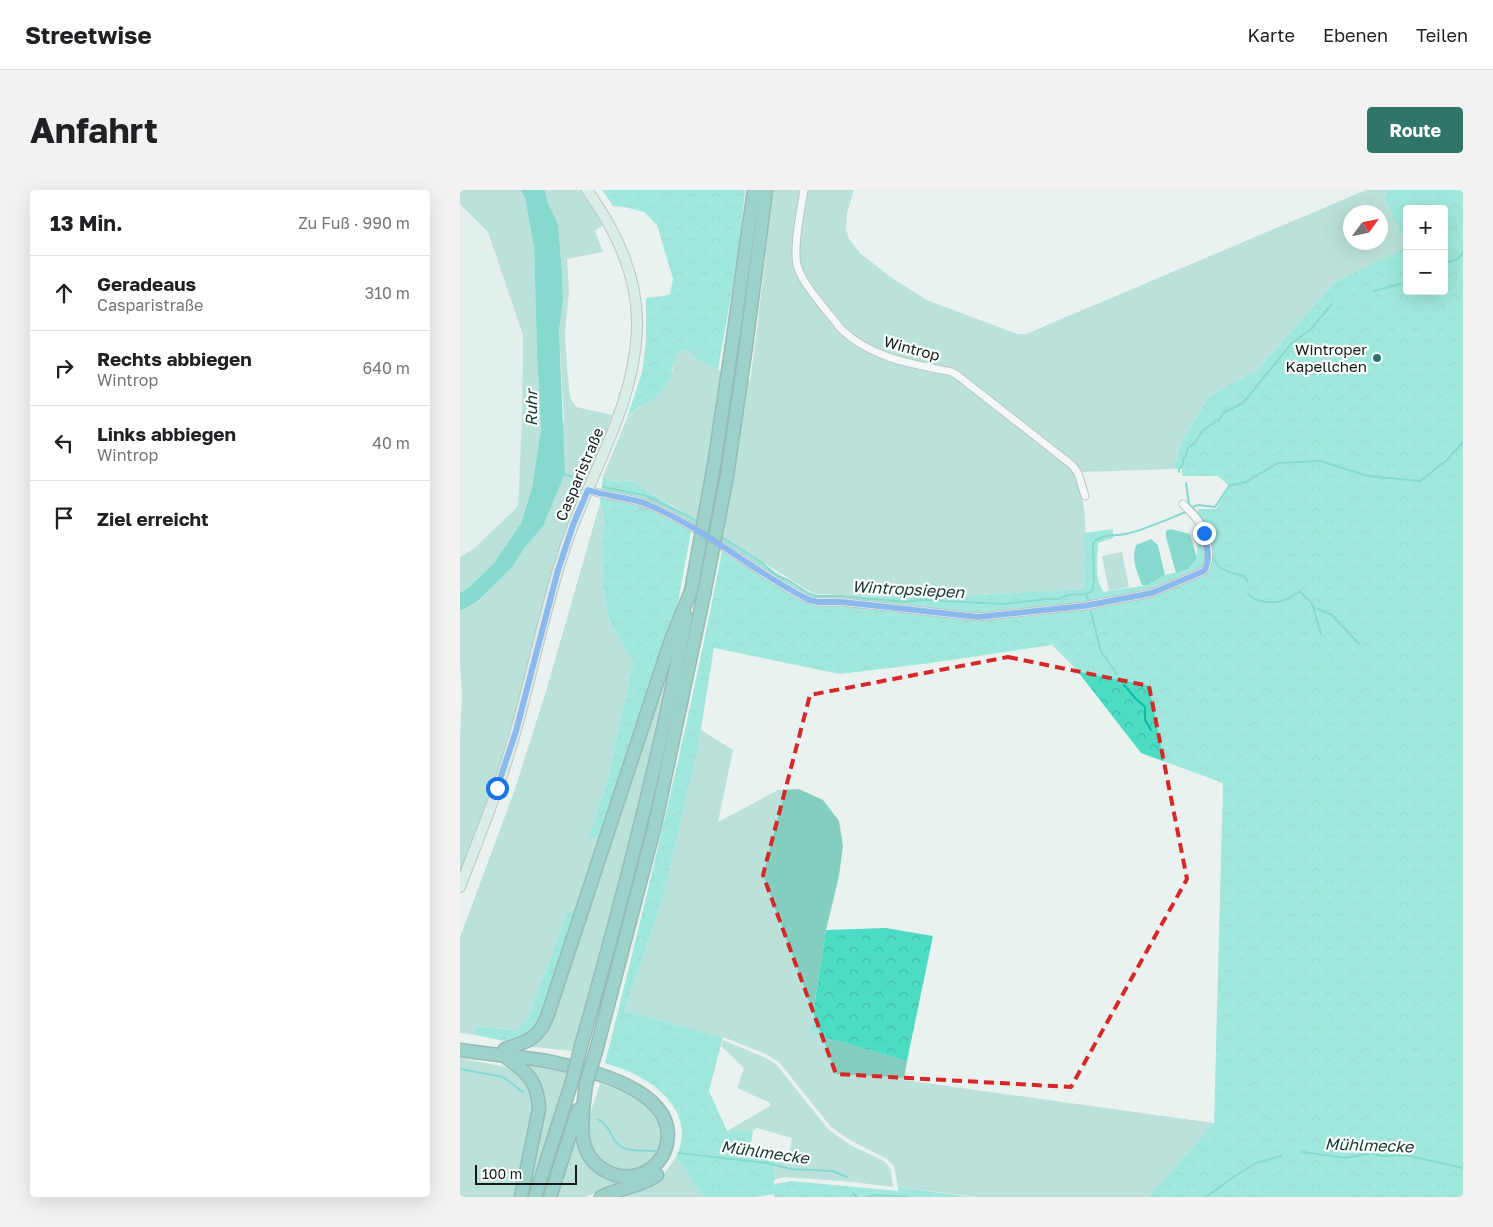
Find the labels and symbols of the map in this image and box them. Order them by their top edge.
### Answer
north arrow [1343,205,1388,250]
street label: Wintrop [882,332,942,364]
place label: Wintroper Kapellchen [1286,340,1367,375]
marker: Wintroper Kapellchen [1371,352,1383,364]
water label: Ruhr [521,387,541,426]
street label: Casparistraße [551,424,607,523]
route end [1193,522,1216,545]
water label: Wintropsiepen [851,576,966,602]
route start [486,777,509,800]
water label: Mühlmecke [1324,1133,1415,1157]
water label: Mühlmecke [720,1136,812,1168]
scale bar [475,1162,578,1185]

